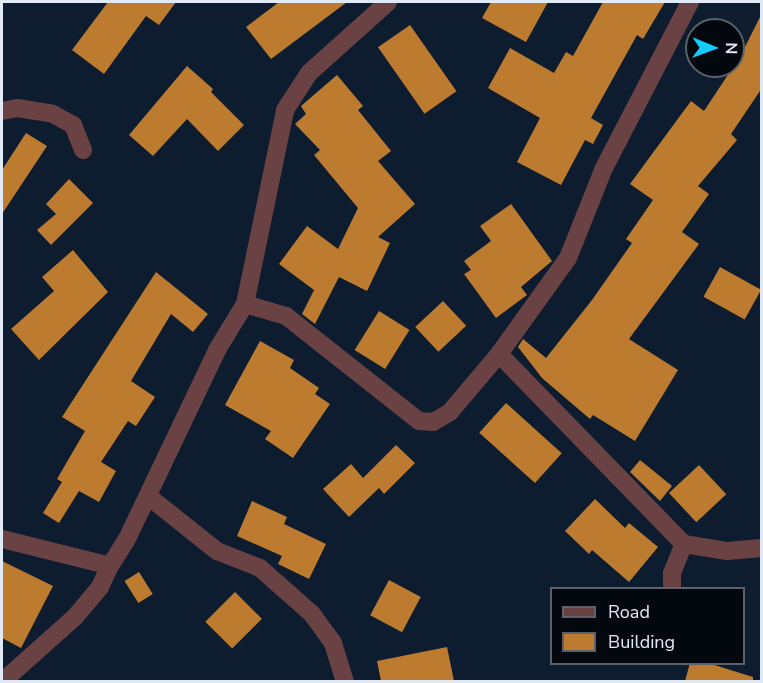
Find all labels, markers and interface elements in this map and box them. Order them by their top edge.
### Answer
north arrow [685,18,745,78]
text: N [720,42,742,54]
legend [550,587,745,665]
text: Road [608,600,650,624]
text: Building [608,630,675,654]

